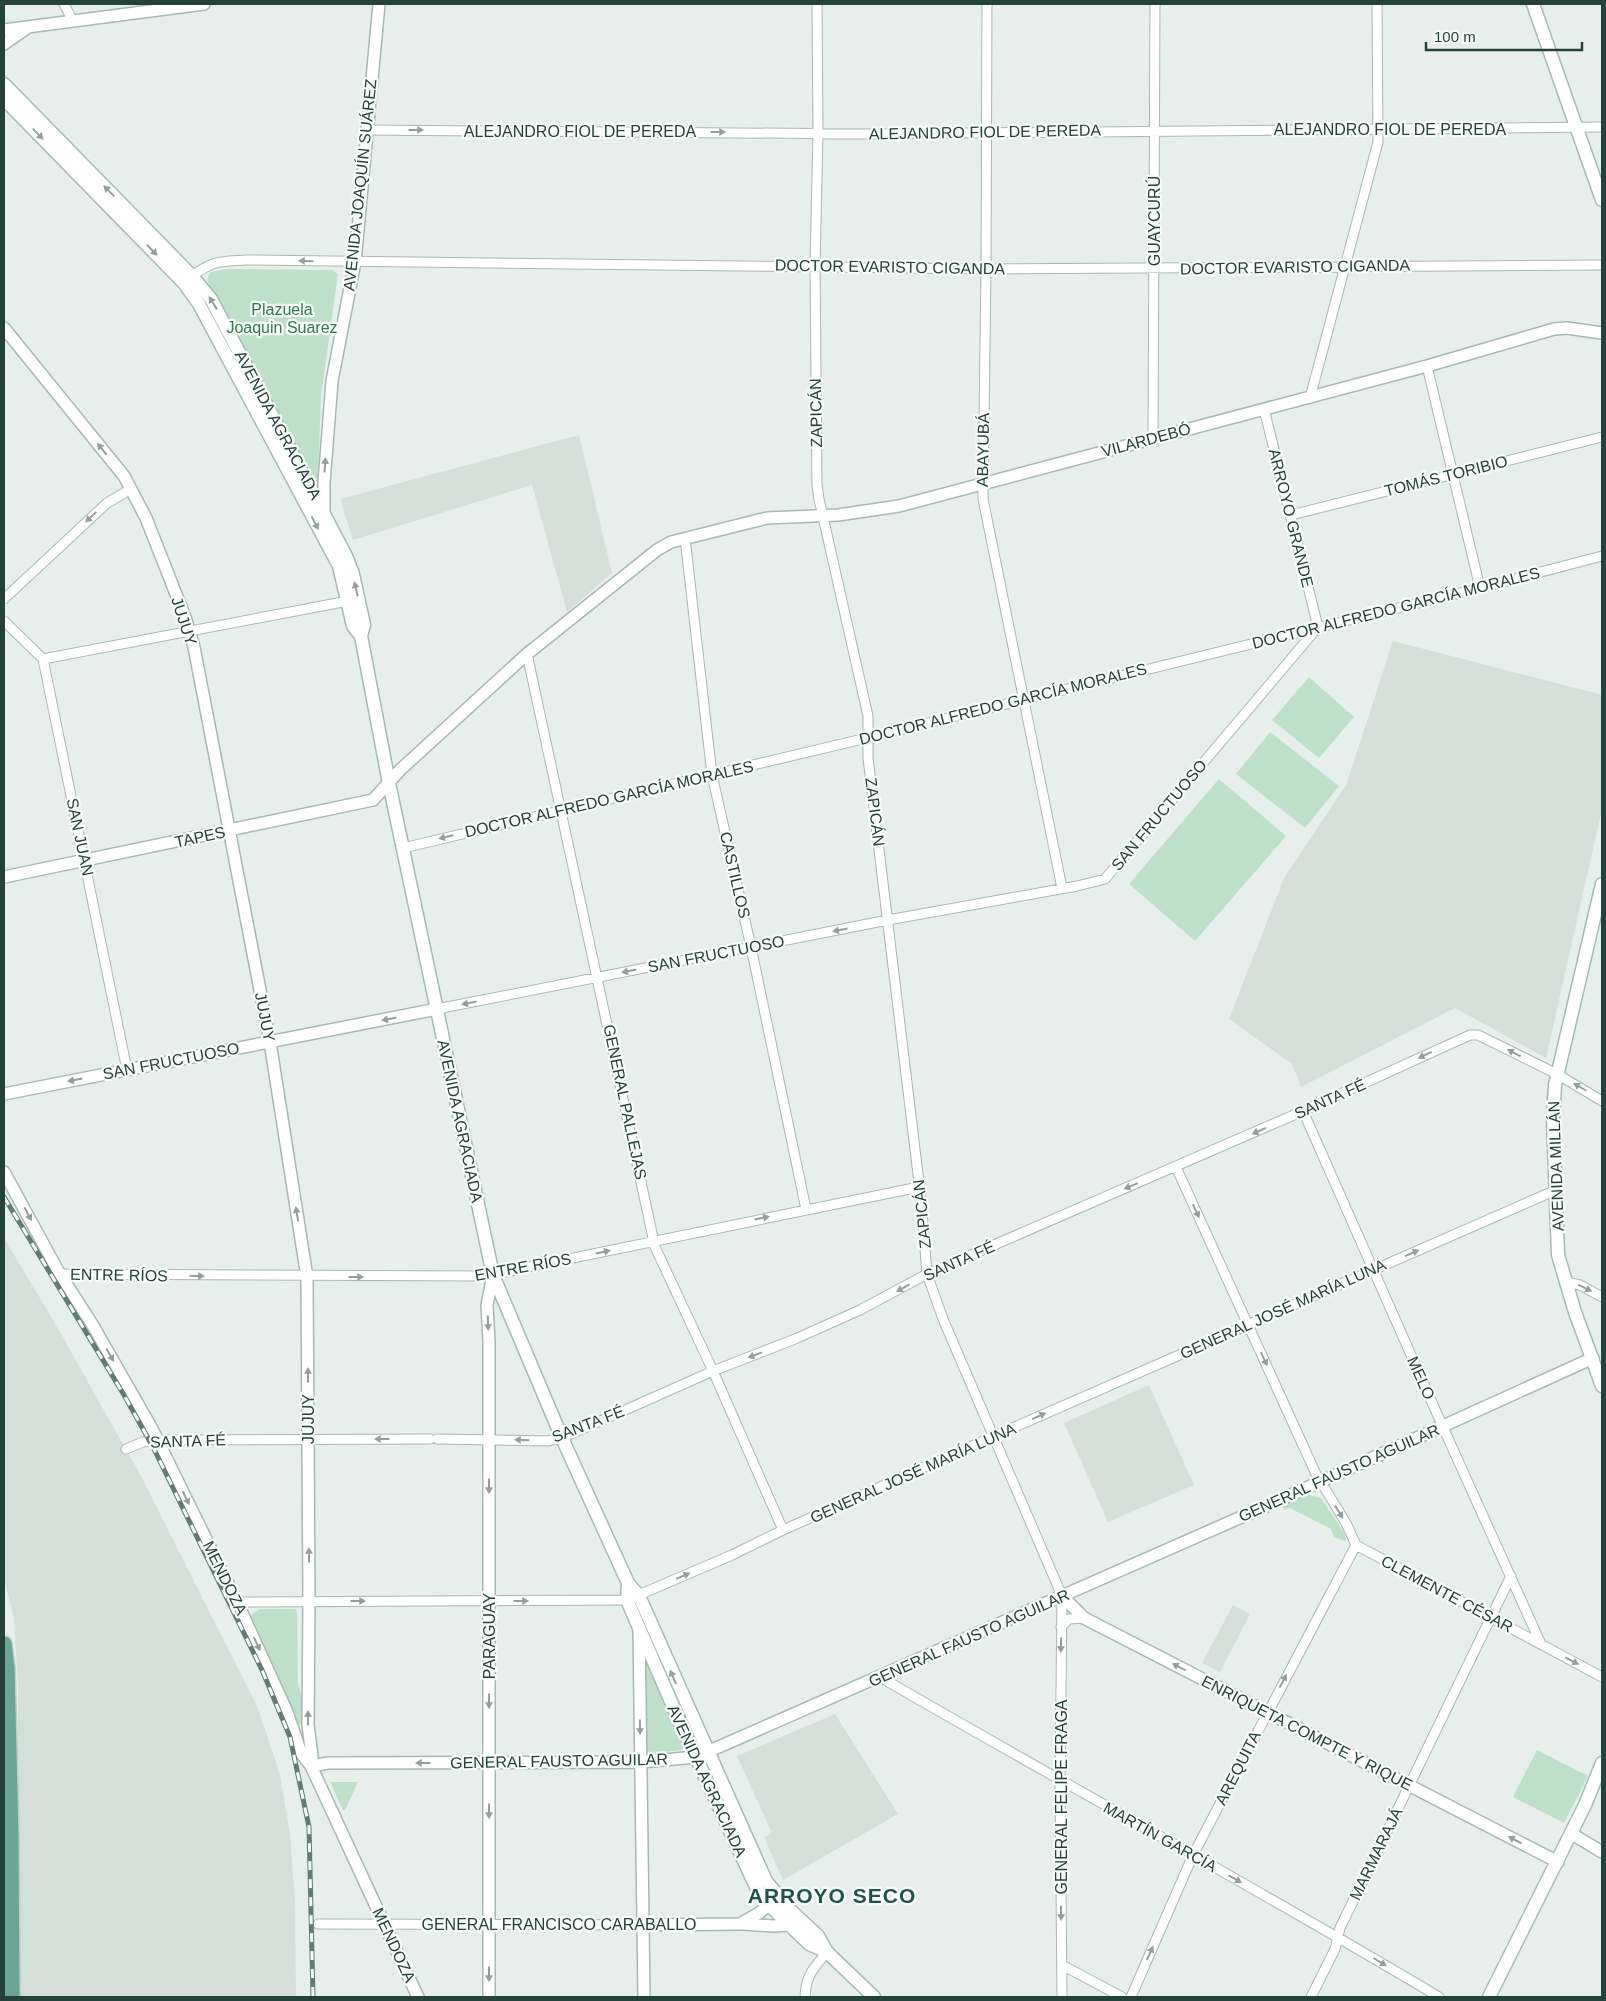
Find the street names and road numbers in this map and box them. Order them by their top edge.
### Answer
street label: AVENIDA JOAQUÍN SUÁREZ [339,78,380,292]
street label: ALEJANDRO FIOL DE PEREDA [869,121,1102,143]
street label: ALEJANDRO FIOL DE PEREDA [1274,121,1507,138]
street label: ALEJANDRO FIOL DE PEREDA [464,123,697,140]
street label: GUAYCURÚ [1145,176,1163,266]
street label: DOCTOR EVARISTO CIGANDA [775,256,1006,278]
street label: DOCTOR EVARISTO CIGANDA [1180,256,1411,278]
street label: AVENIDA AGRACIADA [232,348,325,503]
street label: ZAPICÁN [806,378,825,448]
street label: ABAYUBÁ [973,412,992,487]
street label: VILARDEBÓ [1099,419,1192,460]
street label: ARROYO GRANDE [1266,447,1316,589]
street label: TOMÁS TORIBIO [1382,452,1509,500]
street label: DOCTOR ALFREDO GARCÍA MORALES [1250,563,1542,652]
street label: JUJUY [168,595,200,648]
street label: DOCTOR ALFREDO GARCÍA MORALES [857,659,1149,748]
street label: DOCTOR ALFREDO GARCÍA MORALES [463,756,755,841]
street label: SAN FRUCTUOSO [1108,756,1210,874]
street label: ZAPICÁN [862,776,889,847]
street label: SAN JUAN [63,797,97,877]
street label: TAPES [173,823,227,851]
street label: CASTILLOS [717,830,753,920]
street label: SAN FRUCTUOSO [646,932,786,976]
street label: JUJUY [252,991,278,1043]
street label: GENERAL PALLEJAS [600,1023,650,1181]
street label: AVENIDA AGRACIADA [434,1038,486,1204]
street label: SAN FRUCTUOSO [101,1039,241,1083]
street label: SANTA FÉ [1291,1075,1368,1122]
street label: AVENIDA MILLÁN [1544,1101,1567,1232]
street label: ZAPICÁN [909,1179,934,1249]
street label: SANTA FÉ [920,1237,997,1284]
street label: ENTRE RÍOS [473,1249,573,1284]
street label: GENERAL JOSÉ MARÍA LUNA [1177,1255,1389,1362]
street label: ENTRE RÍOS [70,1265,168,1284]
street label: MELO [1404,1354,1438,1402]
street label: JUJUY [300,1394,317,1444]
street label: SANTA FÉ [549,1401,627,1446]
street label: GENERAL JOSÉ MARÍA LUNA [807,1419,1019,1526]
street label: GENERAL FAUSTO AGUILAR [1236,1421,1442,1525]
street label: SANTA FÉ [150,1430,226,1451]
street label: MENDOZA [200,1538,250,1618]
street label: CLEMENTE CÉSAR [1378,1551,1516,1636]
street label: GENERAL FAUSTO AGUILAR [866,1586,1072,1690]
street label: PARAGUAY [481,1592,498,1679]
street label: ENRIQUETA COMPTE Y RIQUE [1199,1672,1415,1794]
street label: GENERAL FELIPE FRAGA [1053,1699,1070,1895]
street label: AVENIDA AGRACIADA [664,1702,750,1860]
street label: AREQUITA [1212,1728,1264,1808]
street label: GENERAL FAUSTO AGUILAR [450,1751,668,1771]
street label: MARTÍN GARCÍA [1100,1798,1220,1875]
street label: MARMARAJÁ [1345,1804,1406,1903]
street label: MENDOZA [369,1905,419,1985]
street label: GENERAL FRANCISCO CARABALLO [421,1916,697,1933]

